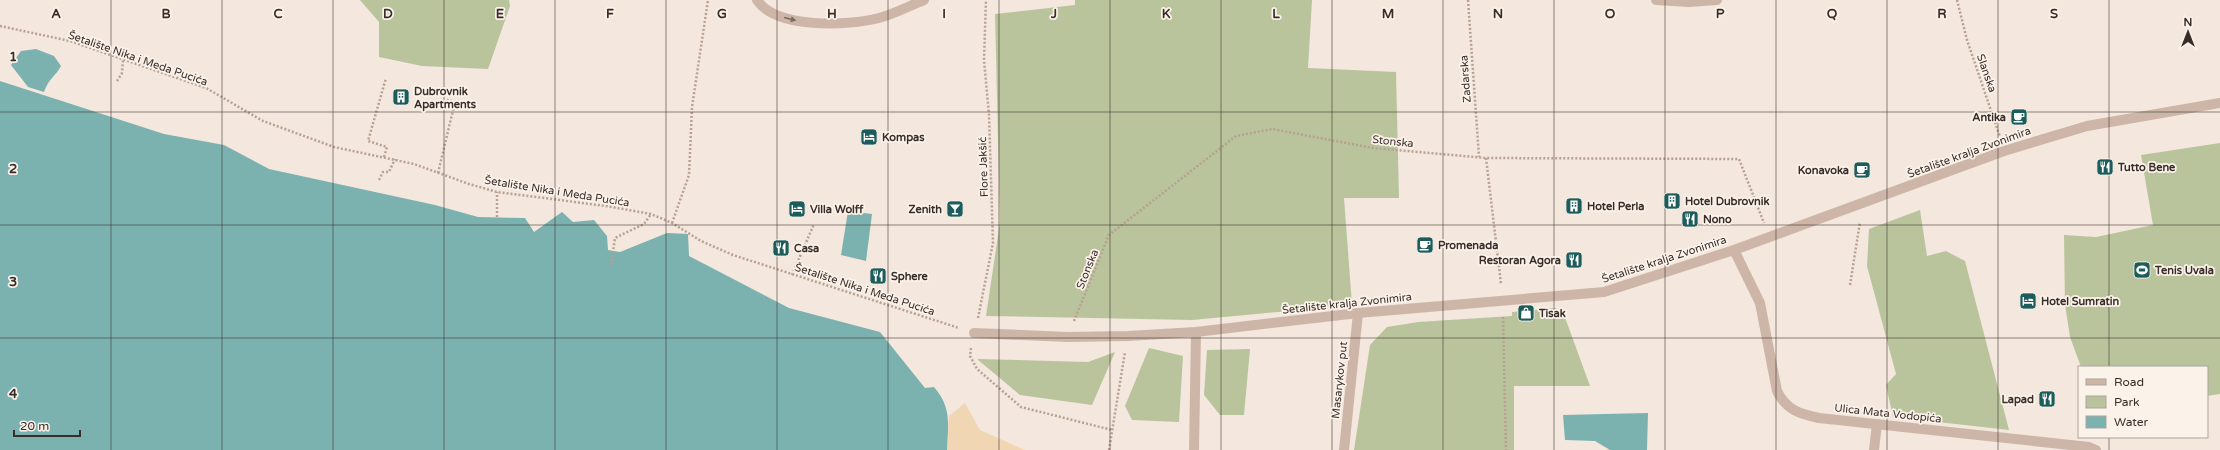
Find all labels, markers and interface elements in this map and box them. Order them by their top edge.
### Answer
text: A [51,6,61,22]
text: B [161,6,171,22]
text: C [273,6,283,22]
text: D [383,6,393,22]
text: E [496,6,504,22]
text: F [606,6,614,22]
text: G [717,6,727,22]
text: H [827,6,837,22]
text: I [942,6,946,22]
text: J [1050,6,1057,22]
text: K [1162,6,1171,22]
text: L [1272,6,1280,22]
text: M [1382,6,1394,22]
text: N [1493,6,1503,22]
text: O [1605,6,1616,22]
text: P [1716,6,1725,22]
text: Q [1827,6,1838,22]
text: R [1937,6,1947,22]
text: S [2050,6,2058,22]
north arrow [2168,12,2208,52]
one-way arrow [783,16,796,22]
text: N [2184,16,2192,29]
street label: Šetalište Nika i Meda Pucića [66,28,210,88]
text: 1 [9,49,17,65]
street label: Slanska [1974,52,1999,94]
street label: Zadarska [1457,55,1474,103]
place label: Dubrovnik Apartments [414,85,477,112]
building icon: Dubrovnik Apartments [391,87,411,107]
cafe icon: Antika [2009,107,2029,127]
place label: Antika [1972,111,2006,124]
street label: Šetalište kralja Zvonimira [1905,123,2033,181]
hotel icon: Kompas [859,127,879,147]
place label: Kompas [882,131,925,145]
street label: Stonska [1372,133,1414,150]
street label: Flore Jakšić [976,136,991,197]
restaurant icon: Tutto Bene [2095,157,2115,177]
cafe icon: Konavoka [1852,160,1872,180]
text: 2 [9,161,17,177]
place label: Tutto Bene [2117,161,2176,174]
place label: Konavoka [1798,164,1849,177]
street label: Šetalište Nika i Meda Pucića [483,173,631,209]
building icon: Hotel Dubrovnik [1662,191,1682,211]
place label: Hotel Dubrovnik [1685,195,1769,208]
building icon: Hotel Perla [1564,196,1584,216]
hotel icon: Villa Wolff [787,199,807,219]
bar icon: Zenith [945,199,965,219]
place label: Hotel Perla [1587,200,1644,213]
place label: Villa Wolff [810,203,864,216]
place label: Zenith [908,203,942,216]
restaurant icon: Nono [1680,209,1700,229]
place label: Nono [1703,213,1732,226]
street label: Šetalište kralja Zvonimira [1600,232,1728,286]
cafe icon: Promenada [1415,235,1435,255]
restaurant icon: Casa [771,238,791,258]
place label: Promenada [1438,239,1498,252]
place label: Casa [794,242,819,255]
street label: Stonska [1074,248,1101,291]
restaurant icon: Restoran Agora [1564,250,1584,270]
place label: Restoran Agora [1479,254,1561,268]
street label: Šetalište Nika i Meda Pucića [793,260,937,318]
sports icon: Tenis Uvala [2132,260,2152,280]
place label: Tenis Uvala [2154,264,2214,277]
restaurant icon: Sphere [868,266,888,286]
place label: Sphere [891,270,929,284]
text: 3 [9,274,17,290]
street label: Šetalište kralja Zvonimira [1281,289,1413,317]
hotel icon: Hotel Sumratin [2018,291,2038,311]
place label: Hotel Sumratin [2041,295,2119,308]
shop icon: Tisak [1516,303,1536,323]
place label: Tisak [1538,307,1566,320]
street label: Masarykov put [1329,341,1350,419]
legend [2078,366,2208,438]
text: Road [2114,375,2144,389]
text: 4 [9,386,18,402]
restaurant icon: Lapad [2037,389,2057,409]
place label: Lapad [2001,393,2034,407]
text: Park [2114,395,2140,409]
street label: Ulica Mata Vodopića [1834,401,1942,426]
scale bar [14,412,80,438]
text: Water [2114,415,2149,429]
text: 20 m [20,419,49,433]

